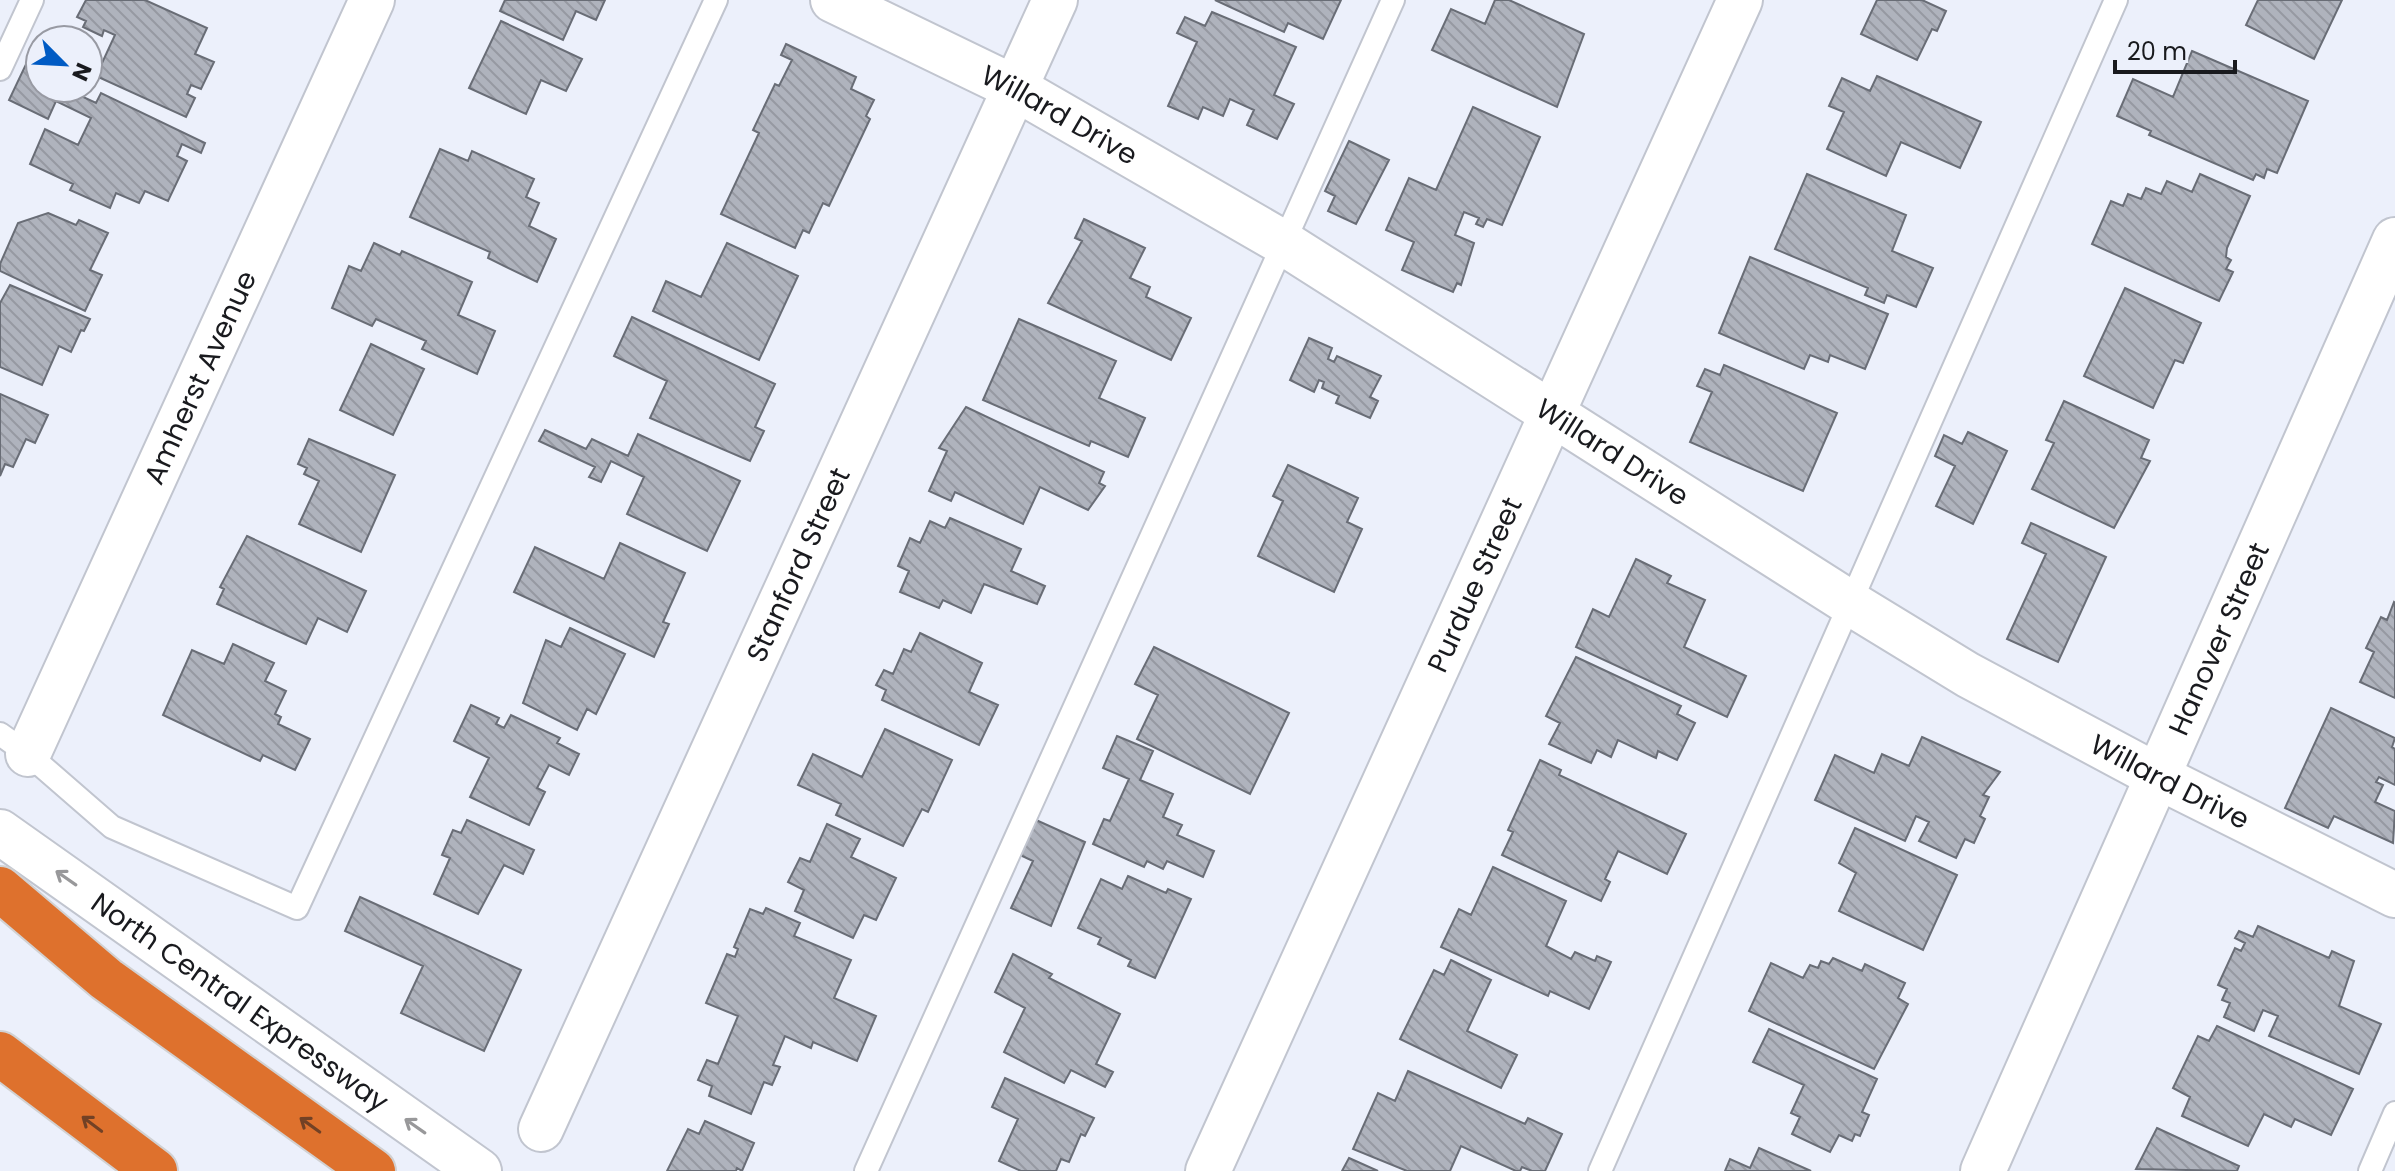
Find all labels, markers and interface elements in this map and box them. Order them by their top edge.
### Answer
north arrow [24,24,104,104]
scale bar [2115,24,2235,74]
text: 20 m [2127,35,2187,68]
street label: Willard Drive [975,55,1145,174]
text: N [64,58,99,86]
street label: Amherst Avenue [134,264,266,491]
street label: Willard Drive [1529,389,1696,515]
street label: Stanford Street [737,461,859,668]
street label: Purdue Street [1418,491,1531,678]
street label: Hanover Street [2159,536,2278,741]
street label: Willard Drive [2083,724,2256,839]
one-way arrow [56,870,77,887]
street label: North Central Expressway [83,883,397,1121]
one-way arrow [82,1116,103,1133]
one-way arrow [299,1117,321,1134]
one-way arrow [405,1118,427,1134]

